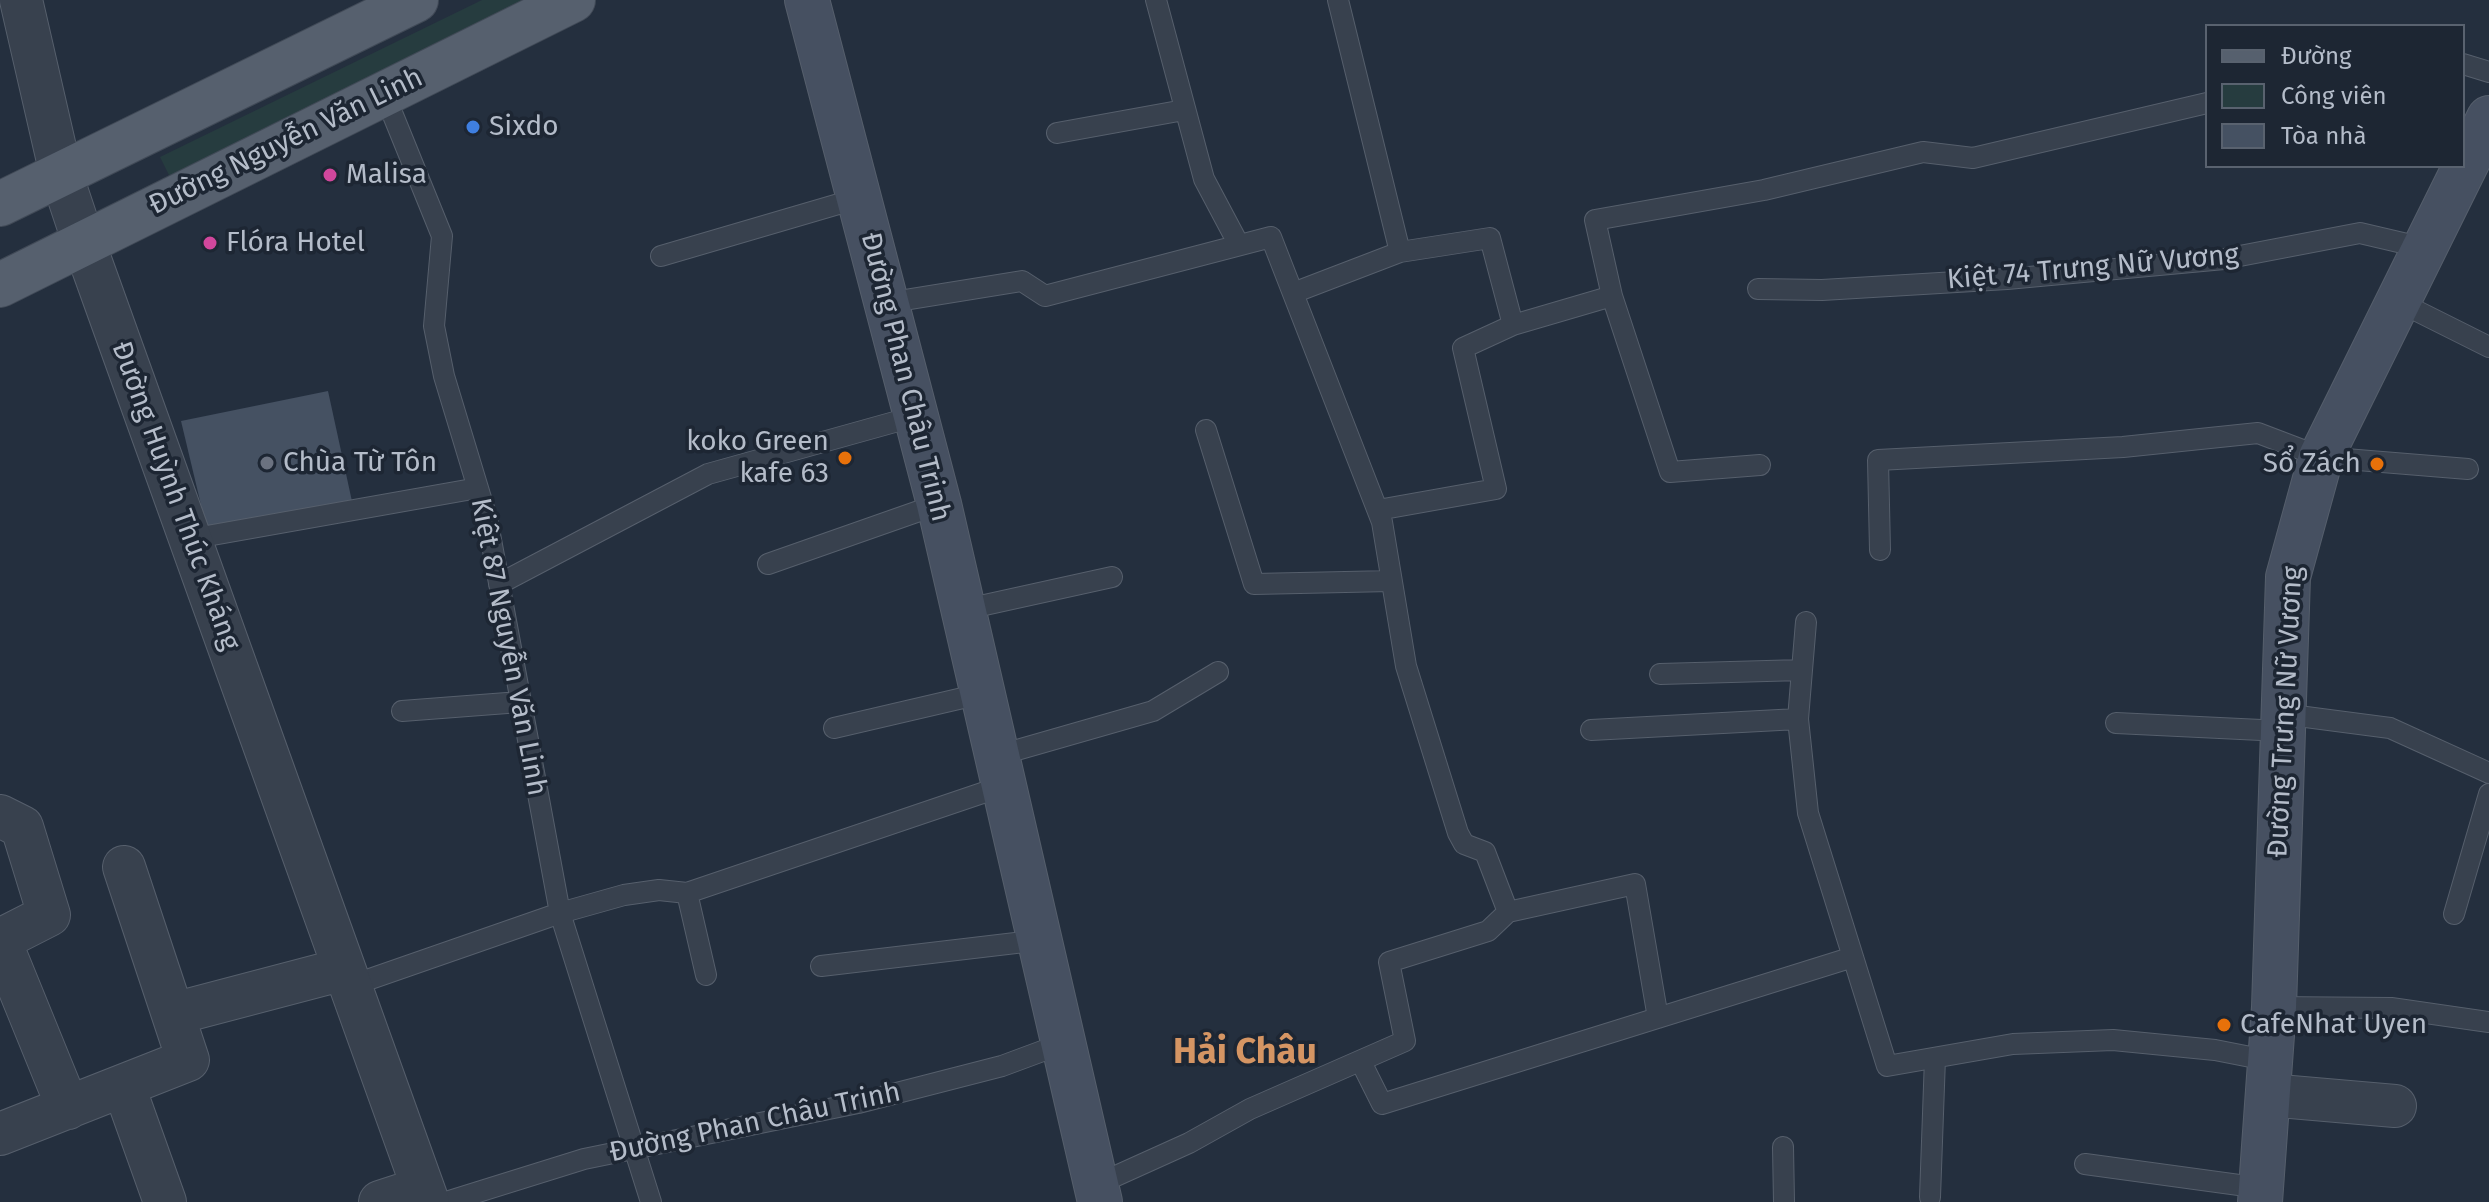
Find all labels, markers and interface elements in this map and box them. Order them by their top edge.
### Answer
legend [2205,24,2465,168]
text: Đường [2281,42,2352,70]
street label: Đường Nguyễn Văn Linh [144,61,428,223]
text: Công viên [2281,82,2387,110]
place label: Sixdo [489,110,559,144]
marker: Sixdo [464,118,482,136]
text: Tòa nhà [2281,122,2366,150]
place label: Malisa [346,158,427,192]
marker: Malisa [321,166,339,184]
place label: Flóra Hotel [226,226,365,260]
street label: Đường Phan Châu Trinh [853,229,957,525]
marker: Flóra Hotel [201,234,219,252]
street label: Kiệt 74 Trưng Nữ Vương [1946,239,2240,297]
street label: Đường Huỳnh Thúc Kháng [103,337,247,655]
place label: koko Green kafe 63 [686,425,829,491]
place label: Chùa Từ Tôn [283,446,437,480]
place label: Sổ Zách [2263,447,2361,481]
marker: koko Green kafe 63 [836,449,854,467]
marker: Chùa Từ Tôn [258,454,276,472]
marker: Sổ Zách [2368,455,2386,473]
street label: Kiệt 87 Nguyễn Văn Linh [463,495,553,799]
street label: Đường Trưng Nữ Vương [2262,566,2310,858]
place label: CafeNhat Uyen [2240,1008,2427,1042]
marker: CafeNhat Uyen [2215,1016,2233,1034]
district label: Hải Châu [1173,1031,1317,1075]
street label: Đường Phan Châu Trinh [606,1076,904,1170]

